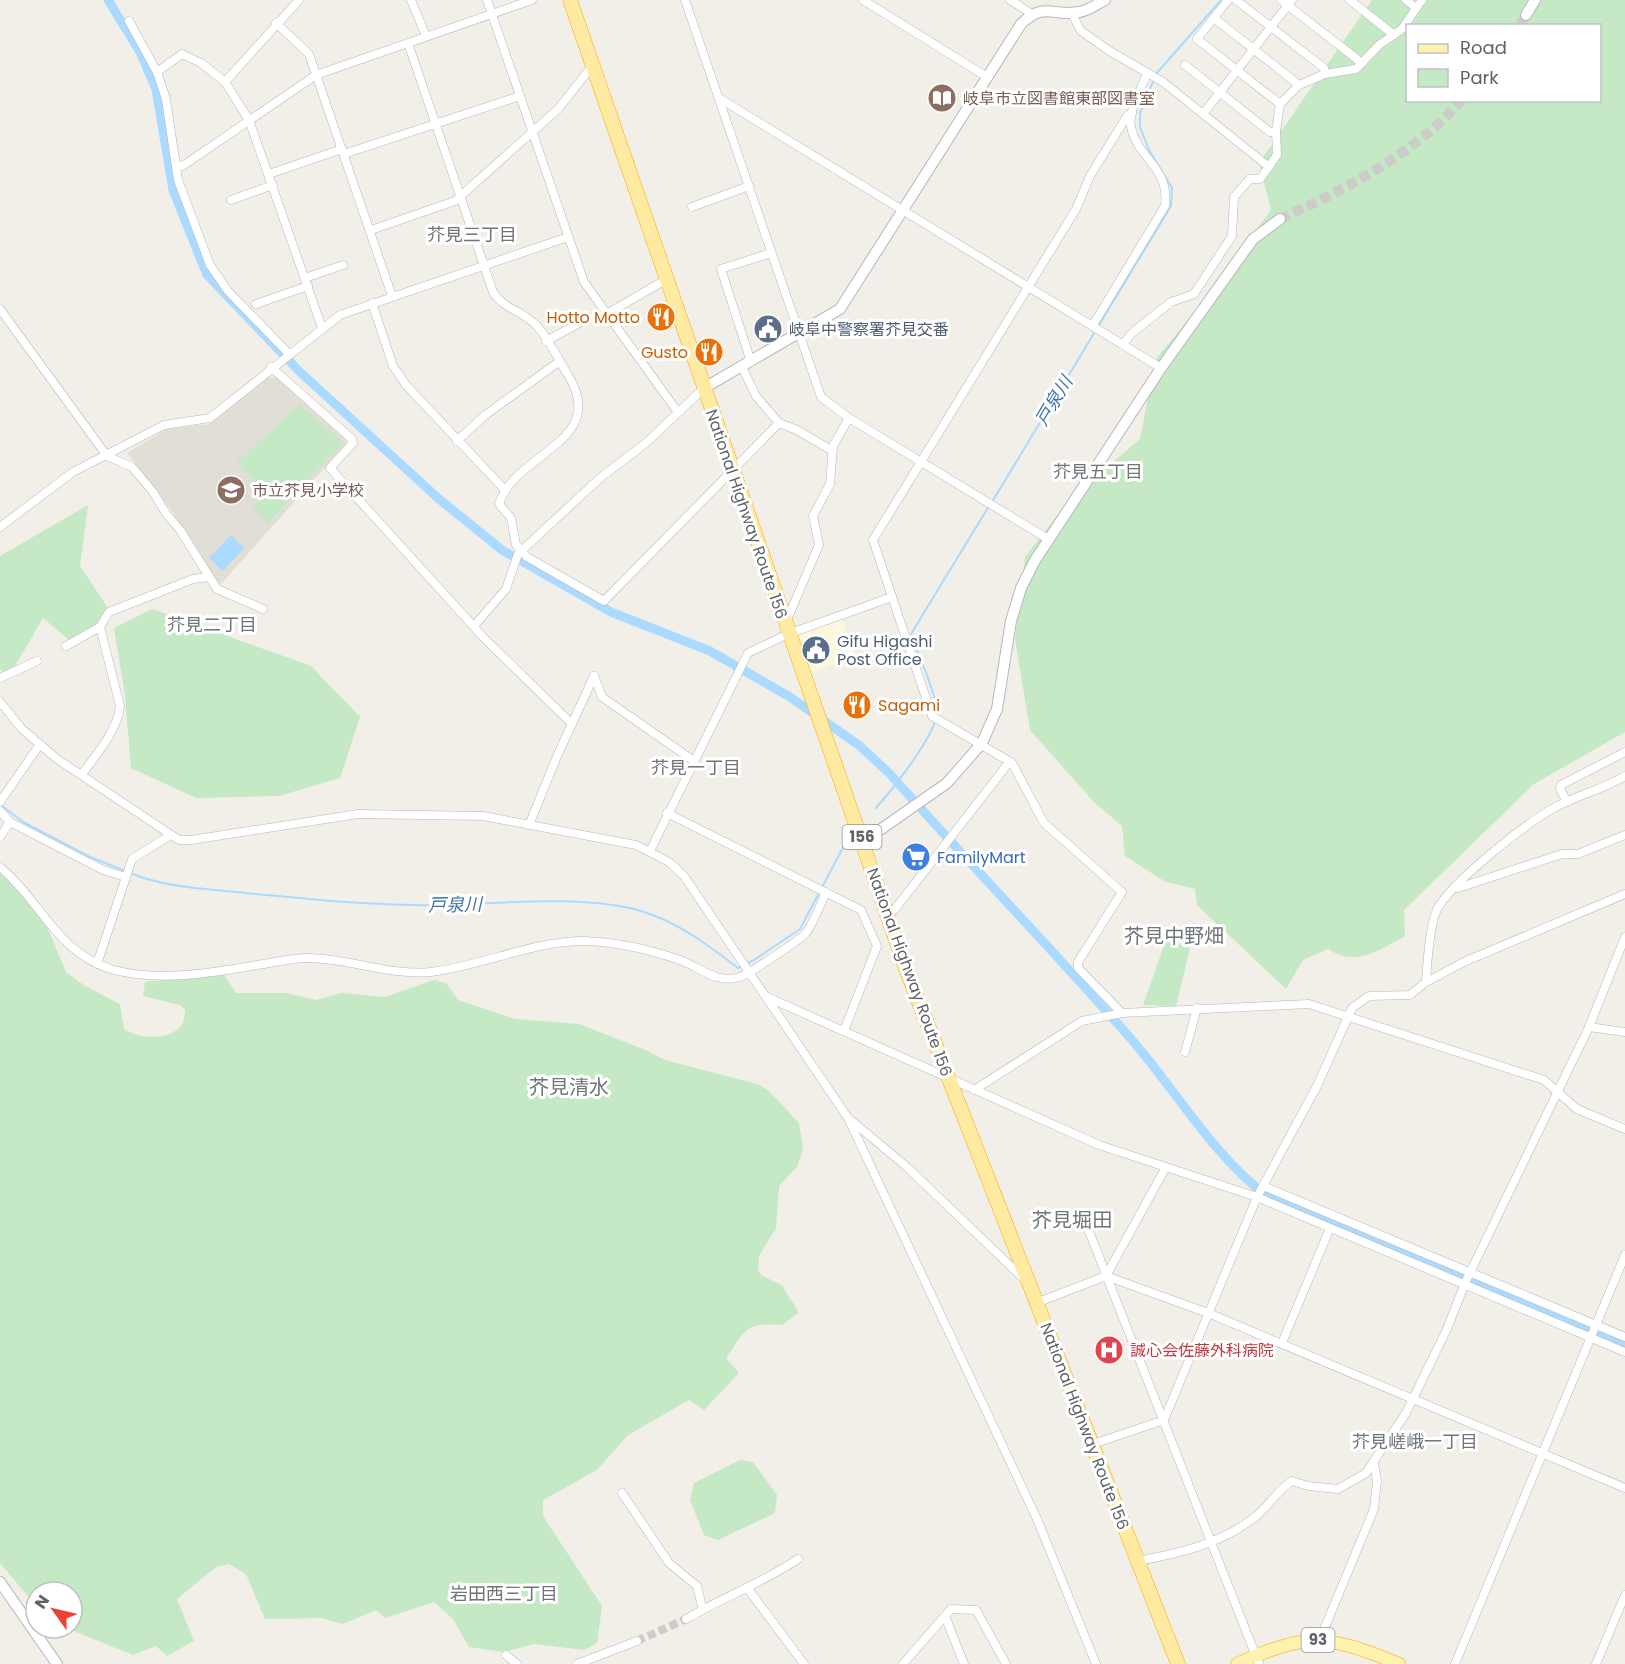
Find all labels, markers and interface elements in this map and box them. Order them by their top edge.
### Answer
legend [1406,24,1601,102]
text: Road [1460,35,1507,60]
text: Park [1460,65,1499,90]
library icon: 岐阜市立図書館東部図書室 [926,82,958,114]
place label: 岐阜市立図書館東部図書室 [963,87,1155,110]
district label: 芥見三丁目 [427,222,517,247]
restaurant icon: Hotto Motto [645,301,677,333]
place label: Hotto Motto [547,306,640,329]
public building icon: 岐阜中警察署芥見交番 [752,313,784,345]
place label: 岐阜中警察署芥見交番 [789,318,949,341]
restaurant icon: Gusto [693,336,725,368]
place label: Gusto [641,341,688,364]
water label: 戸泉川 [1029,369,1079,430]
street label: National Highway Route 156 [700,406,793,622]
district label: 芥見五丁目 [1053,459,1143,484]
school or university icon: 市立芥見小学校 [215,474,247,506]
place label: 市立芥見小学校 [252,479,364,502]
district label: 芥見二丁目 [167,612,257,637]
place label: Gifu Higashi Post Office [837,630,932,671]
public building icon: Gifu Higashi Post Office [800,634,832,666]
restaurant icon: Sagami [841,689,873,721]
place label: Sagami [878,694,940,717]
district label: 芥見一丁目 [651,755,741,780]
road number: 156 [842,825,882,849]
supermarket icon: FamilyMart [900,841,932,873]
place label: FamilyMart [937,846,1026,869]
street label: National Highway Route 156 [861,865,958,1080]
water label: 戸泉川 [428,891,484,917]
district label: 芥見中野畑 [1124,922,1224,950]
district label: 芥見清水 [529,1073,609,1101]
district label: 芥見堀田 [1032,1206,1112,1234]
street label: National Highway Route 156 [1034,1319,1135,1533]
hospital icon: 誠心会佐藤外科病院 [1093,1334,1125,1366]
place label: 誠心会佐藤外科病院 [1130,1339,1274,1362]
district label: 芥見嵯峨一丁目 [1352,1429,1478,1454]
north arrow [24,1580,84,1640]
district label: 岩田西三丁目 [450,1581,558,1606]
text: N [29,1590,55,1613]
road number: 93 [1302,1628,1334,1652]

